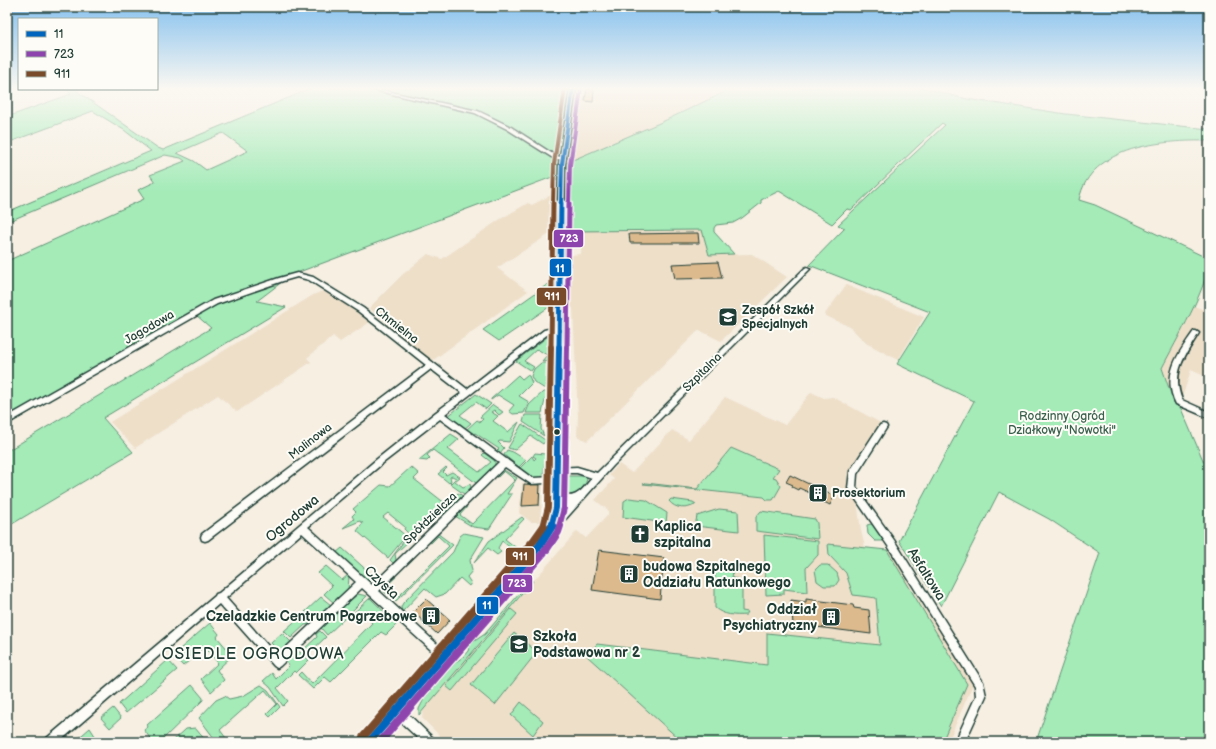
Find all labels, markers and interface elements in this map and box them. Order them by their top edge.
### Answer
legend [18,18,158,90]
text: 11 [54,27,63,42]
text: 723 [54,47,74,62]
text: 911 [54,67,70,82]
line badge: 723 [553,229,584,248]
text: 723 [560,232,579,245]
line badge: 11 [549,258,572,277]
text: 11 [555,262,565,275]
line badge: 911 [536,287,567,306]
text: 911 [544,290,560,303]
place label: Zespół Szkół Specjalnych [742,303,815,332]
street label: Chmielna [372,304,422,347]
school or university icon: Zespół Szkół Specjalnych [717,306,739,328]
street label: Jagodowa [122,307,177,348]
street label: Szpitalna [680,350,725,395]
park label: Rodzinny Ogród Działkowy "Nowotki" [1008,409,1116,438]
street label: Malinowa [286,420,335,463]
unlabelled marker [552,427,562,437]
building icon: Prosektorium [807,482,829,504]
place label: Prosektorium [832,486,906,501]
street label: Spółdzielcza [400,489,460,548]
street label: Ogrodowa [262,491,323,546]
place label: Kaplica szpitalna [654,518,711,551]
church icon: Kaplica szpitalna [629,523,651,545]
street label: Asfaltowa [904,545,949,604]
line badge: 911 [505,547,535,566]
text: 911 [512,550,528,563]
place label: budowa Szpitalnego Oddziału Ratunkowego [643,558,791,591]
street label: Czysta [361,562,403,603]
building icon: budowa Szpitalnego Oddziału Ratunkowego [618,563,640,585]
line badge: 723 [502,574,533,593]
text: 723 [508,577,527,590]
line badge: 11 [476,596,499,615]
text: 11 [482,599,492,612]
place label: Oddział Psychiatryczny [723,601,818,634]
building icon: Czeladzkie Centrum Pogrzebowe [420,605,442,627]
building icon: Oddział Psychiatryczny [820,606,842,628]
place label: Czeladzkie Centrum Pogrzebowe [206,608,417,625]
place label: Szkoła Podstawowa nr 2 [533,628,641,661]
school or university icon: Szkoła Podstawowa nr 2 [508,633,530,655]
district label: OSIEDLE OGRODOWA [161,645,345,664]

